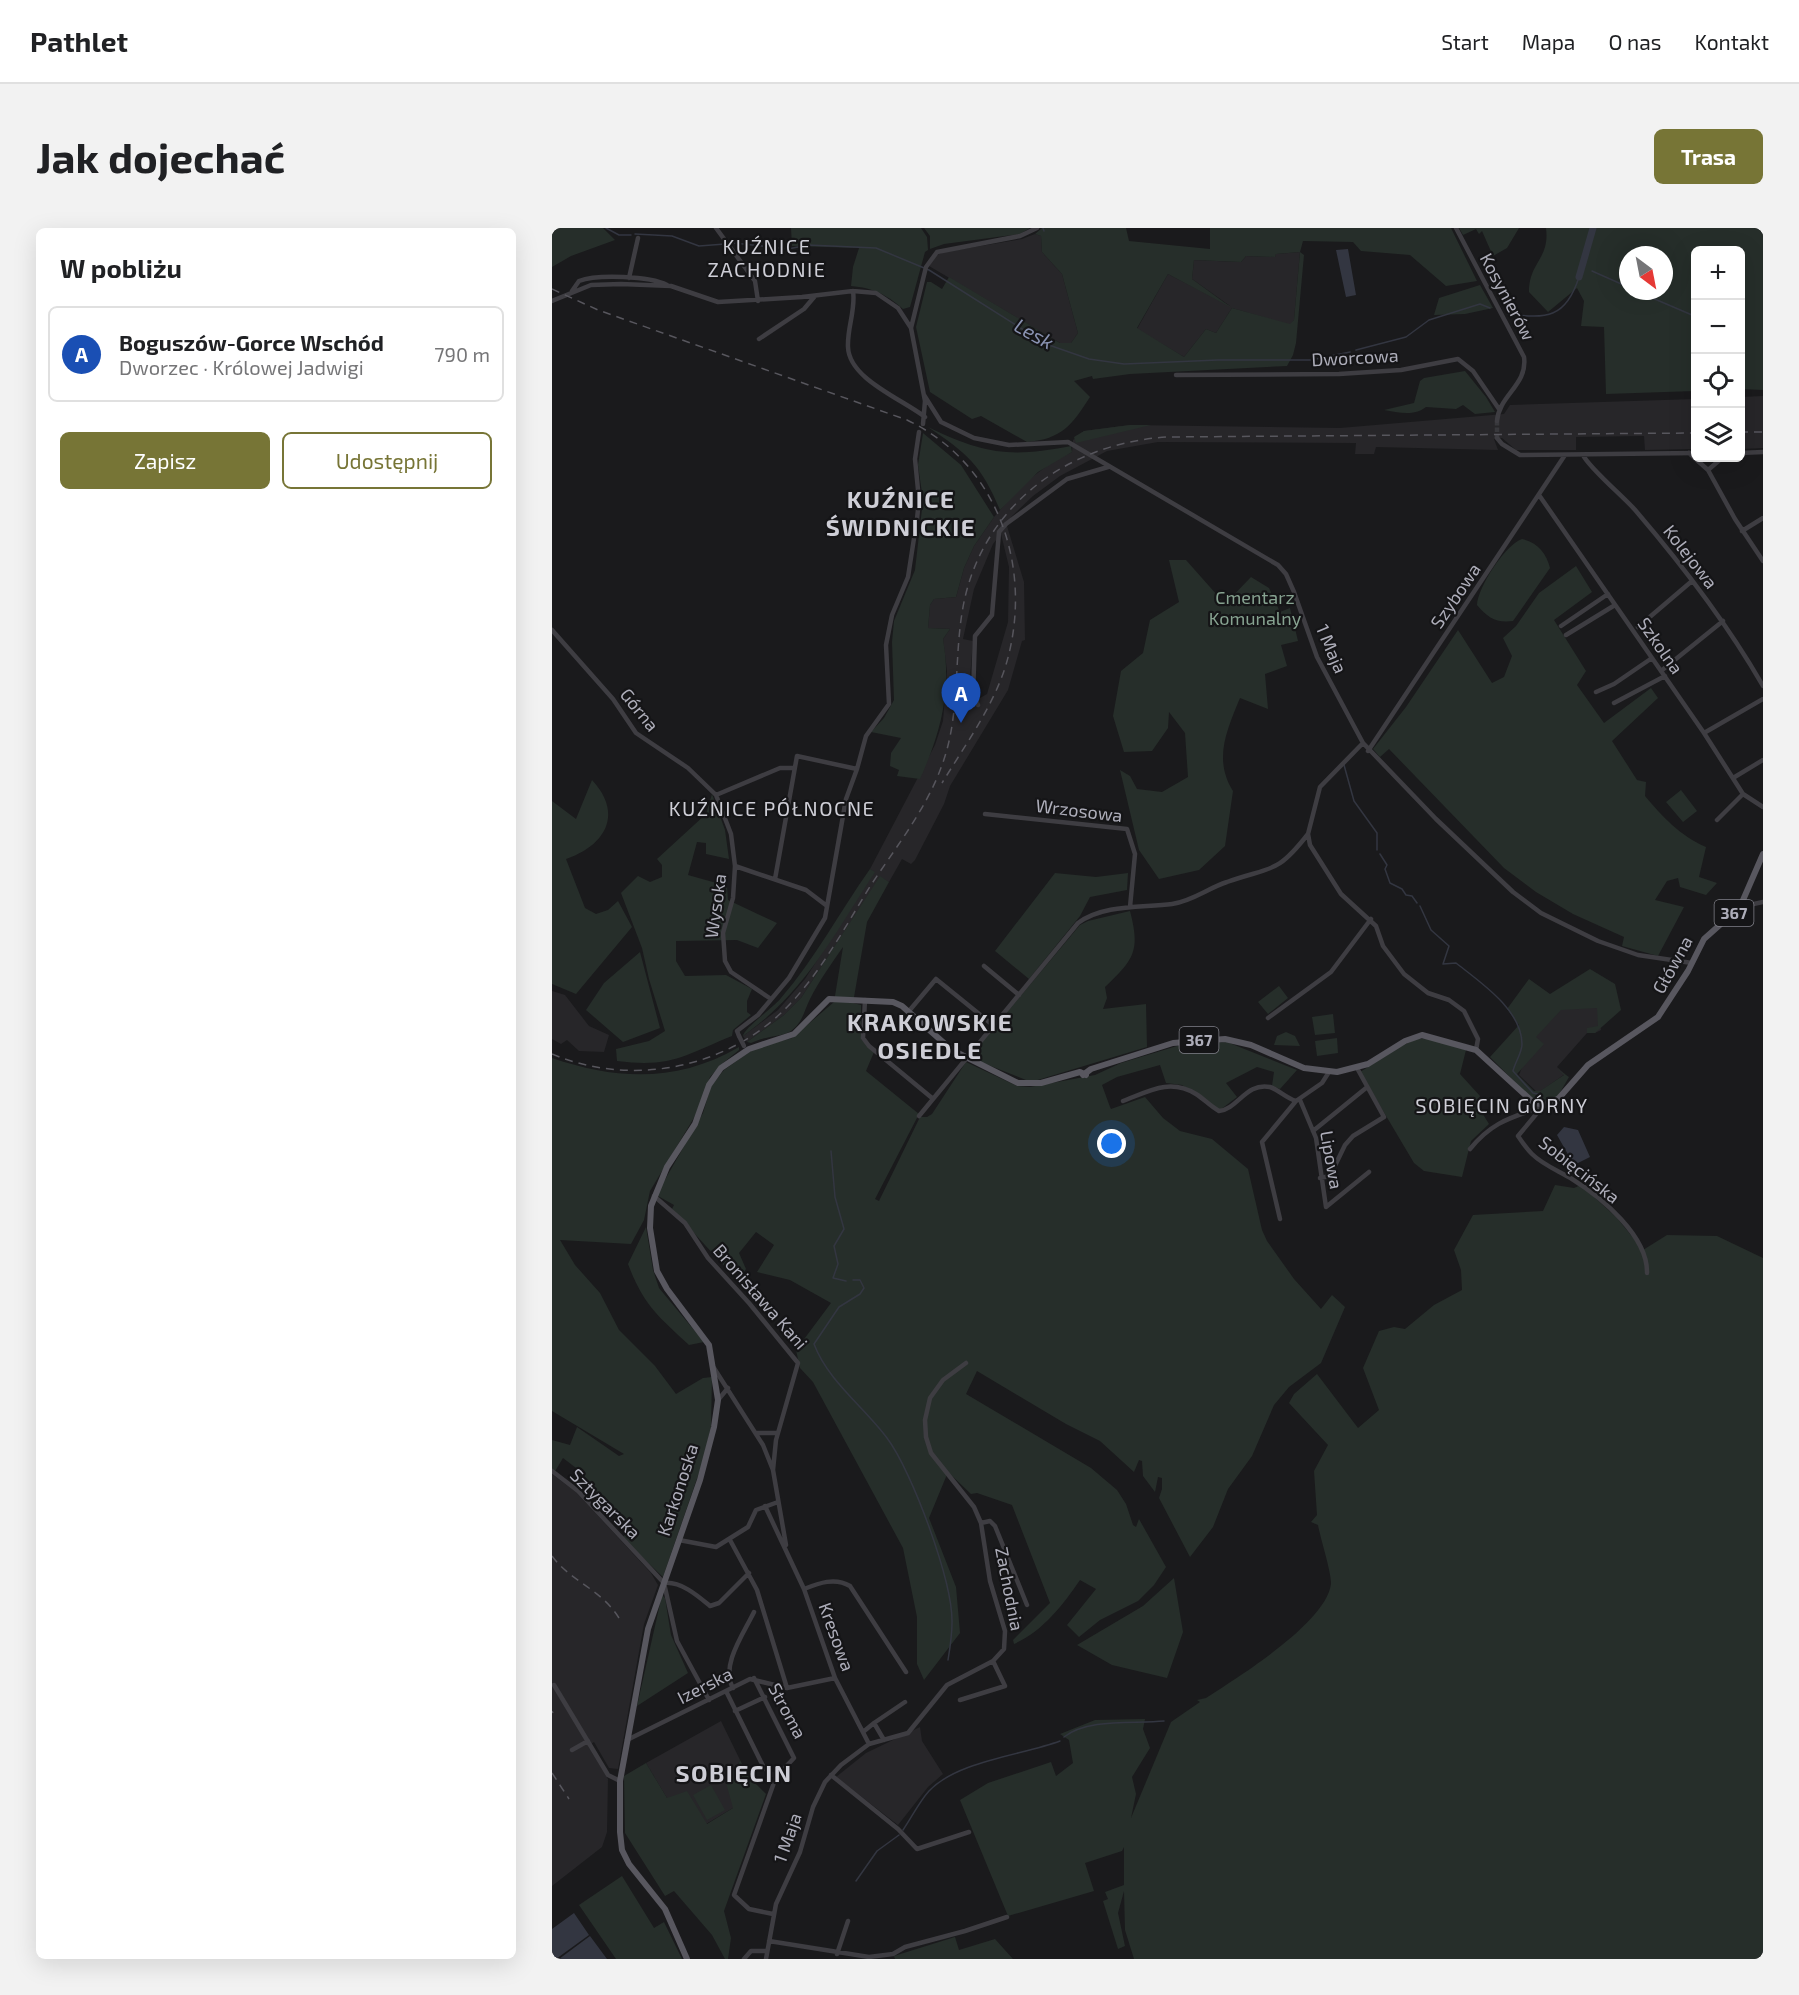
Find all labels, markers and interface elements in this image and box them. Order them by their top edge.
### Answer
text: Pathlet [30,24,128,58]
text: Start [1441,29,1489,54]
text: Mapa [1522,29,1575,54]
text: O nas [1608,29,1662,54]
text: Kontakt [1695,29,1769,54]
button: Trasa [1654,129,1763,184]
text: Jak dojechać [36,131,285,181]
district label: KUŹNICE ZACHODNIE [707,234,827,281]
north arrow [1619,246,1673,300]
map controls [1691,246,1745,462]
button: + [1691,246,1745,300]
street label: Kosynierów [1476,249,1540,344]
text: W pobliżu [60,252,182,283]
button: − [1691,300,1745,354]
water label: Lesk [1011,313,1058,354]
text: Boguszów-Gorce Wschód [119,329,384,355]
text: A [75,342,88,366]
text: 790 m [434,342,490,366]
street label: Dworcowa [1311,344,1399,370]
button: locate [1691,354,1745,408]
text: Dworzec · Królowej Jadwigi [119,355,364,379]
button: layers [1691,408,1745,462]
button: Zapisz [60,432,270,489]
button: Udostępnij [282,432,492,489]
district label: KUŹNICE ŚWIDNICKIE [826,484,976,541]
street label: Kolejowa [1659,520,1723,593]
street label: Szybowa [1425,559,1485,632]
park label: Cmentarz Komunalny [1209,586,1302,629]
street label: Szkolna [1633,613,1688,678]
street label: 1 Maja [1312,621,1352,676]
pin: A [942,674,980,723]
street label: Górna [616,683,664,735]
street label: Wrzosowa [1034,794,1124,826]
district label: KUŹNICE PÓŁNOCNE [669,796,875,820]
street label: Wysoka [700,872,730,940]
road number: 367 [1714,900,1754,926]
street label: Główna [1647,932,1697,997]
district label: KRAKOWSKIE OSIEDLE [847,1007,1013,1064]
road number: 367 [1180,1027,1218,1053]
district label: SOBIĘCIN GÓRNY [1415,1093,1589,1117]
your location [1097,1129,1126,1158]
street label: Lipowa [1316,1129,1348,1191]
street label: Sobięcińska [1535,1131,1624,1208]
street label: Bronisława Kani [709,1239,812,1354]
street label: Karkonoska [652,1441,702,1539]
street label: Sztygarska [566,1463,646,1543]
street label: Zachodnia [991,1545,1029,1632]
street label: Kresowa [814,1599,859,1674]
street label: Izerska [673,1662,736,1708]
street label: Stroma [764,1679,812,1742]
district label: SOBIĘCIN [675,1758,793,1787]
street label: 1 Maja [768,1810,806,1865]

